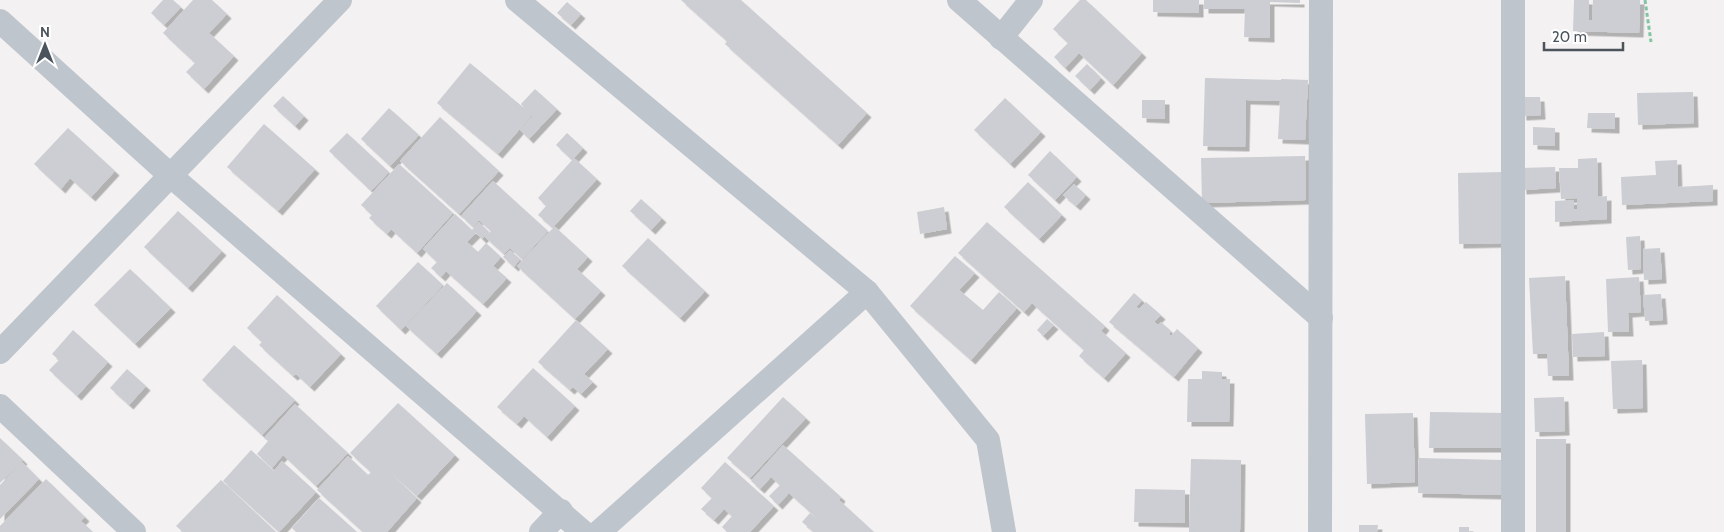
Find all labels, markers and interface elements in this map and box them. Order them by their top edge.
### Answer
north arrow [20,20,70,70]
scale bar [1544,20,1623,52]
text: N [40,23,50,41]
text: 20 m [1552,28,1587,46]

